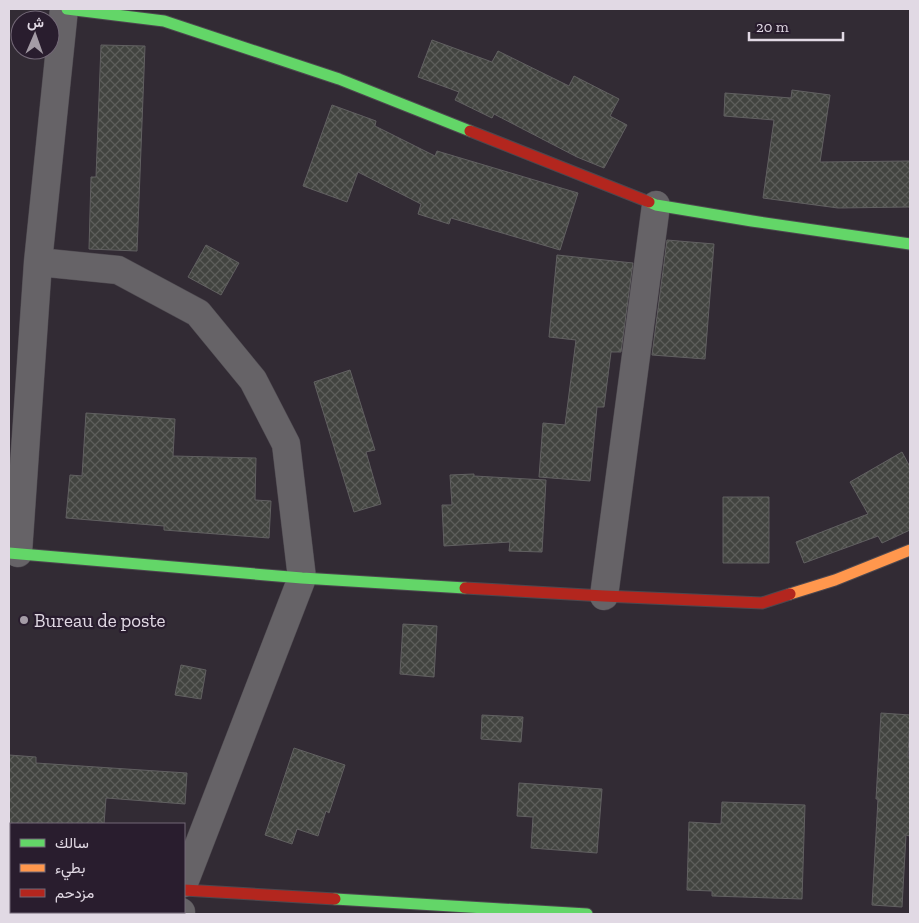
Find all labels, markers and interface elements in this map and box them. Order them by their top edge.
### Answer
north arrow [10,10,60,60]
scale bar [749,10,843,42]
text: ش [27,14,44,31]
text: 20 m [756,18,789,36]
place label: Bureau de poste [34,609,165,632]
marker: Bureau de poste [18,614,30,626]
legend [10,823,185,913]
text: سالك [55,834,89,852]
text: بطيء [55,859,85,881]
text: مزدحم [55,884,94,903]

